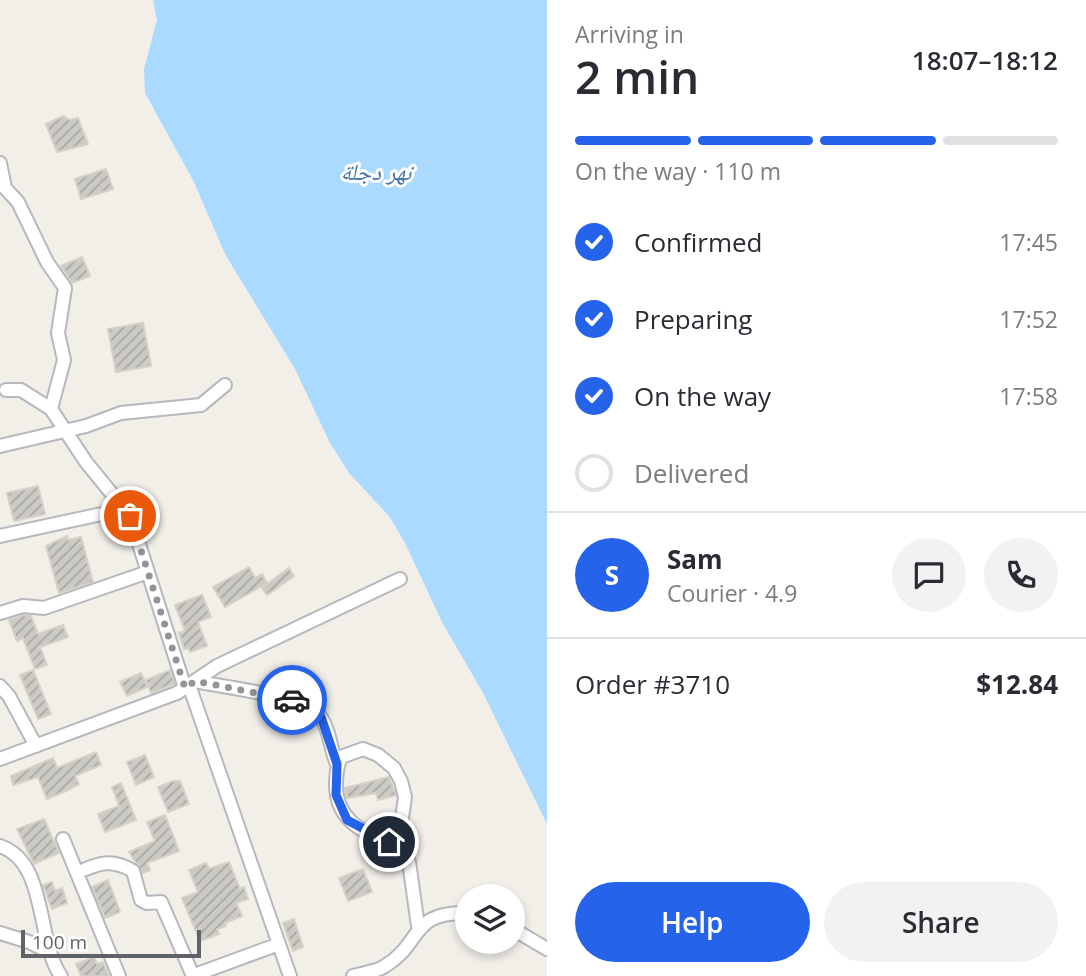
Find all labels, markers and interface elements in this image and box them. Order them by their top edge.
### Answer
text: Arriving in [575,18,684,50]
text: 18:07–18:12 [912,42,1058,78]
text: 2 min [575,45,699,107]
water label: نهر دجلة [341,155,414,187]
text: On the way · 110 m [575,155,781,187]
icon: check [575,223,613,261]
text: Confirmed [634,224,762,260]
text: 17:45 [999,226,1058,258]
icon: check [575,300,613,338]
text: Preparing [634,301,752,337]
text: 17:52 [999,303,1058,335]
icon: check [575,377,613,415]
text: On the way [634,378,771,414]
text: 17:58 [999,380,1058,412]
text: Delivered [634,455,749,491]
pin [100,486,160,546]
icon: bag [111,497,149,535]
button: chat [892,538,966,612]
button: phone [984,538,1058,612]
text: Sam [667,541,723,577]
text: S [605,557,619,593]
text: Courier · 4.9 [667,577,797,609]
courier [257,665,327,735]
text: Order #3710 [575,666,730,702]
text: $12.84 [976,666,1058,702]
icon: car [273,681,311,719]
pin [359,812,419,872]
icon: home [370,823,408,861]
button: Help [575,882,810,962]
button: Share [824,882,1058,962]
map controls [455,884,525,954]
button: layers [455,884,525,954]
scale bar [21,927,201,959]
text: 100 m [32,929,87,955]

